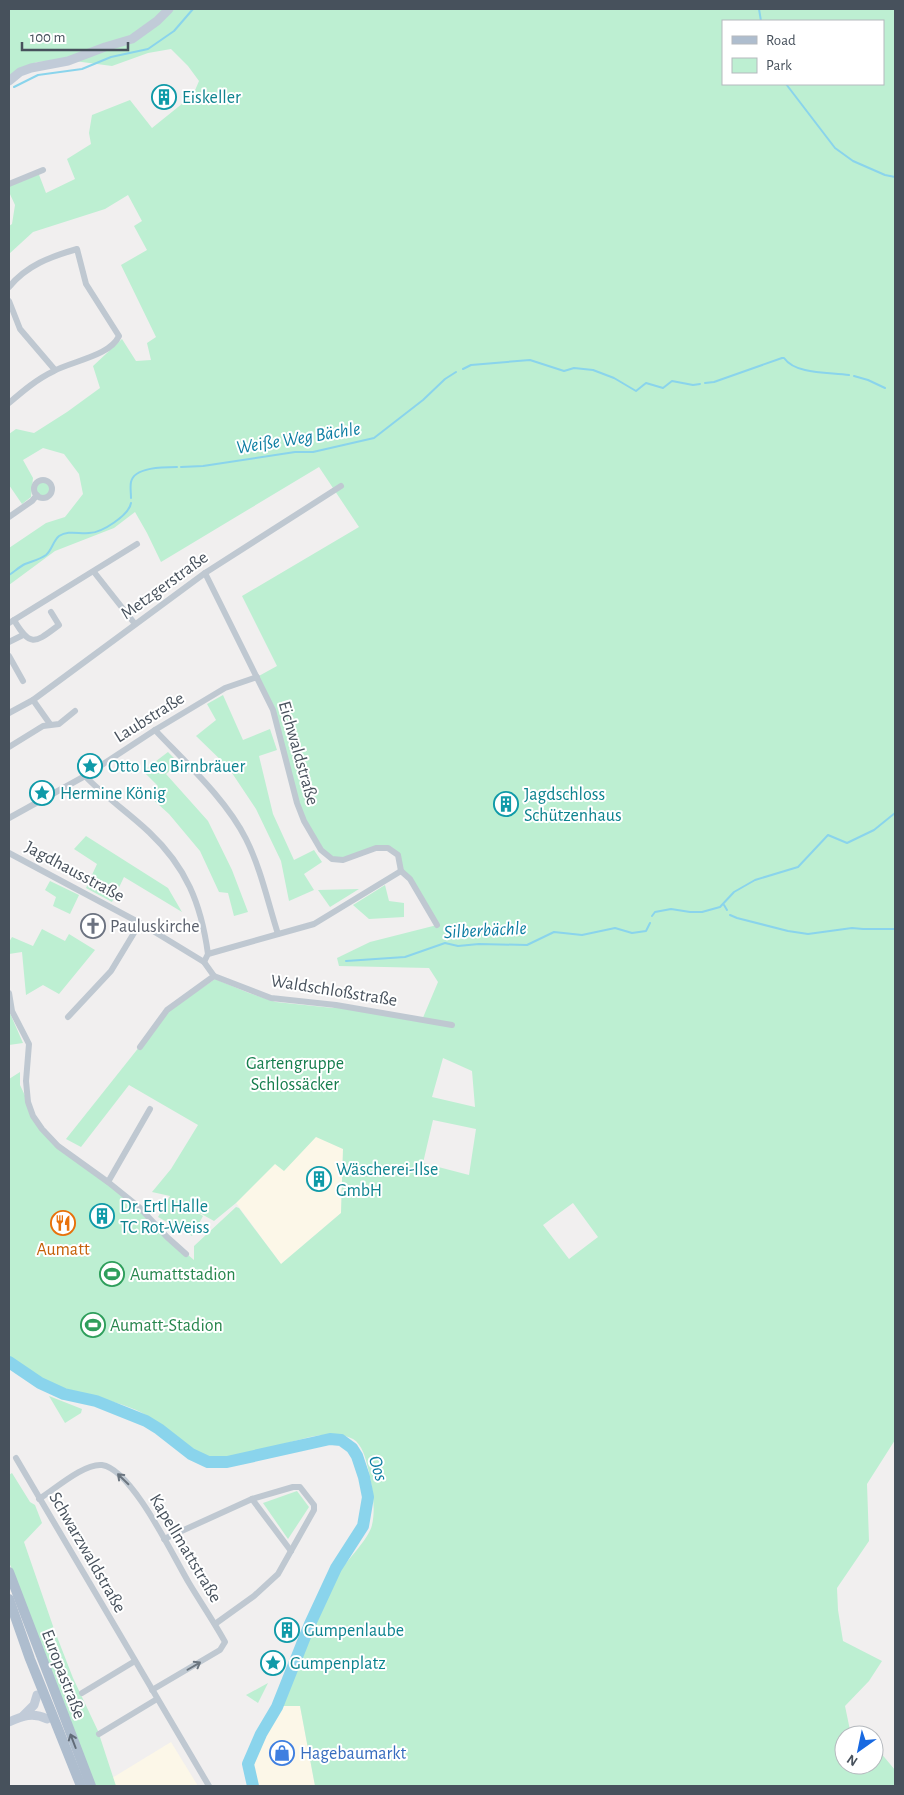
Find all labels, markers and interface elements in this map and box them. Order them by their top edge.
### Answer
scale bar [22,20,129,52]
legend [722,20,884,85]
text: 100 m [30,30,65,45]
text: Road [766,33,796,48]
text: Park [766,58,792,73]
building icon: Eiskeller [151,84,177,110]
place label: Eiskeller [182,89,241,107]
water label: Weiße Weg Bächle [235,419,362,458]
street label: Metzgerstraße [118,548,211,623]
street label: Laubstraße [111,689,188,746]
street label: Eichwaldstraße [275,699,322,807]
place icon: Otto Leo Birnbräuer [77,753,103,779]
place label: Otto Leo Birnbräuer [108,758,245,776]
place icon: Hermine König [29,780,55,806]
place label: Hermine König [60,785,166,803]
place label: Jagdschloss Schützenhaus [524,786,622,825]
building icon: Jagdschloss Schützenhaus [493,791,519,817]
street label: Jagdhausstraße [22,838,127,906]
church icon: Pauluskirche [80,913,106,939]
place label: Pauluskirche [110,918,200,936]
water label: Silberbächle [443,919,527,942]
street label: Waldschloßstraße [269,972,398,1010]
park label: Gartengruppe Schlossäcker [246,1055,344,1094]
place label: Wäscherei-Ilse GmbH [336,1161,438,1200]
building icon: Wäscherei-Ilse GmbH [306,1166,332,1192]
place label: Dr. Ertl Halle TC Rot-Weiss [120,1198,209,1237]
building icon: Dr. Ertl Halle TC Rot-Weiss [89,1203,115,1229]
restaurant icon: Aumatt [50,1210,76,1236]
place label: Aumatt [36,1241,90,1259]
sports icon: Aumattstadion [99,1261,125,1287]
place label: Aumattstadion [130,1266,236,1284]
sports icon: Aumatt-Stadion [80,1312,106,1338]
place label: Aumatt-Stadion [110,1317,223,1335]
water label: Oos [365,1453,391,1484]
one-way arrow [117,1473,129,1485]
street label: Schwarzwaldstraße [45,1489,129,1616]
street label: Kapellmattstraße [146,1491,225,1606]
building icon: Gumpenlaube [274,1617,300,1643]
place label: Gumpenlaube [304,1622,404,1640]
street label: Europastraße [38,1627,88,1721]
place icon: Gumpenplatz [260,1650,286,1676]
place label: Gumpenplatz [290,1655,386,1673]
one-way arrow [186,1660,201,1670]
north arrow [834,1725,884,1775]
one-way arrow [68,1734,77,1749]
shop icon: Hagebaumarkt [269,1740,295,1766]
place label: Hagebaumarkt [300,1745,406,1763]
text: N [845,1752,860,1769]

